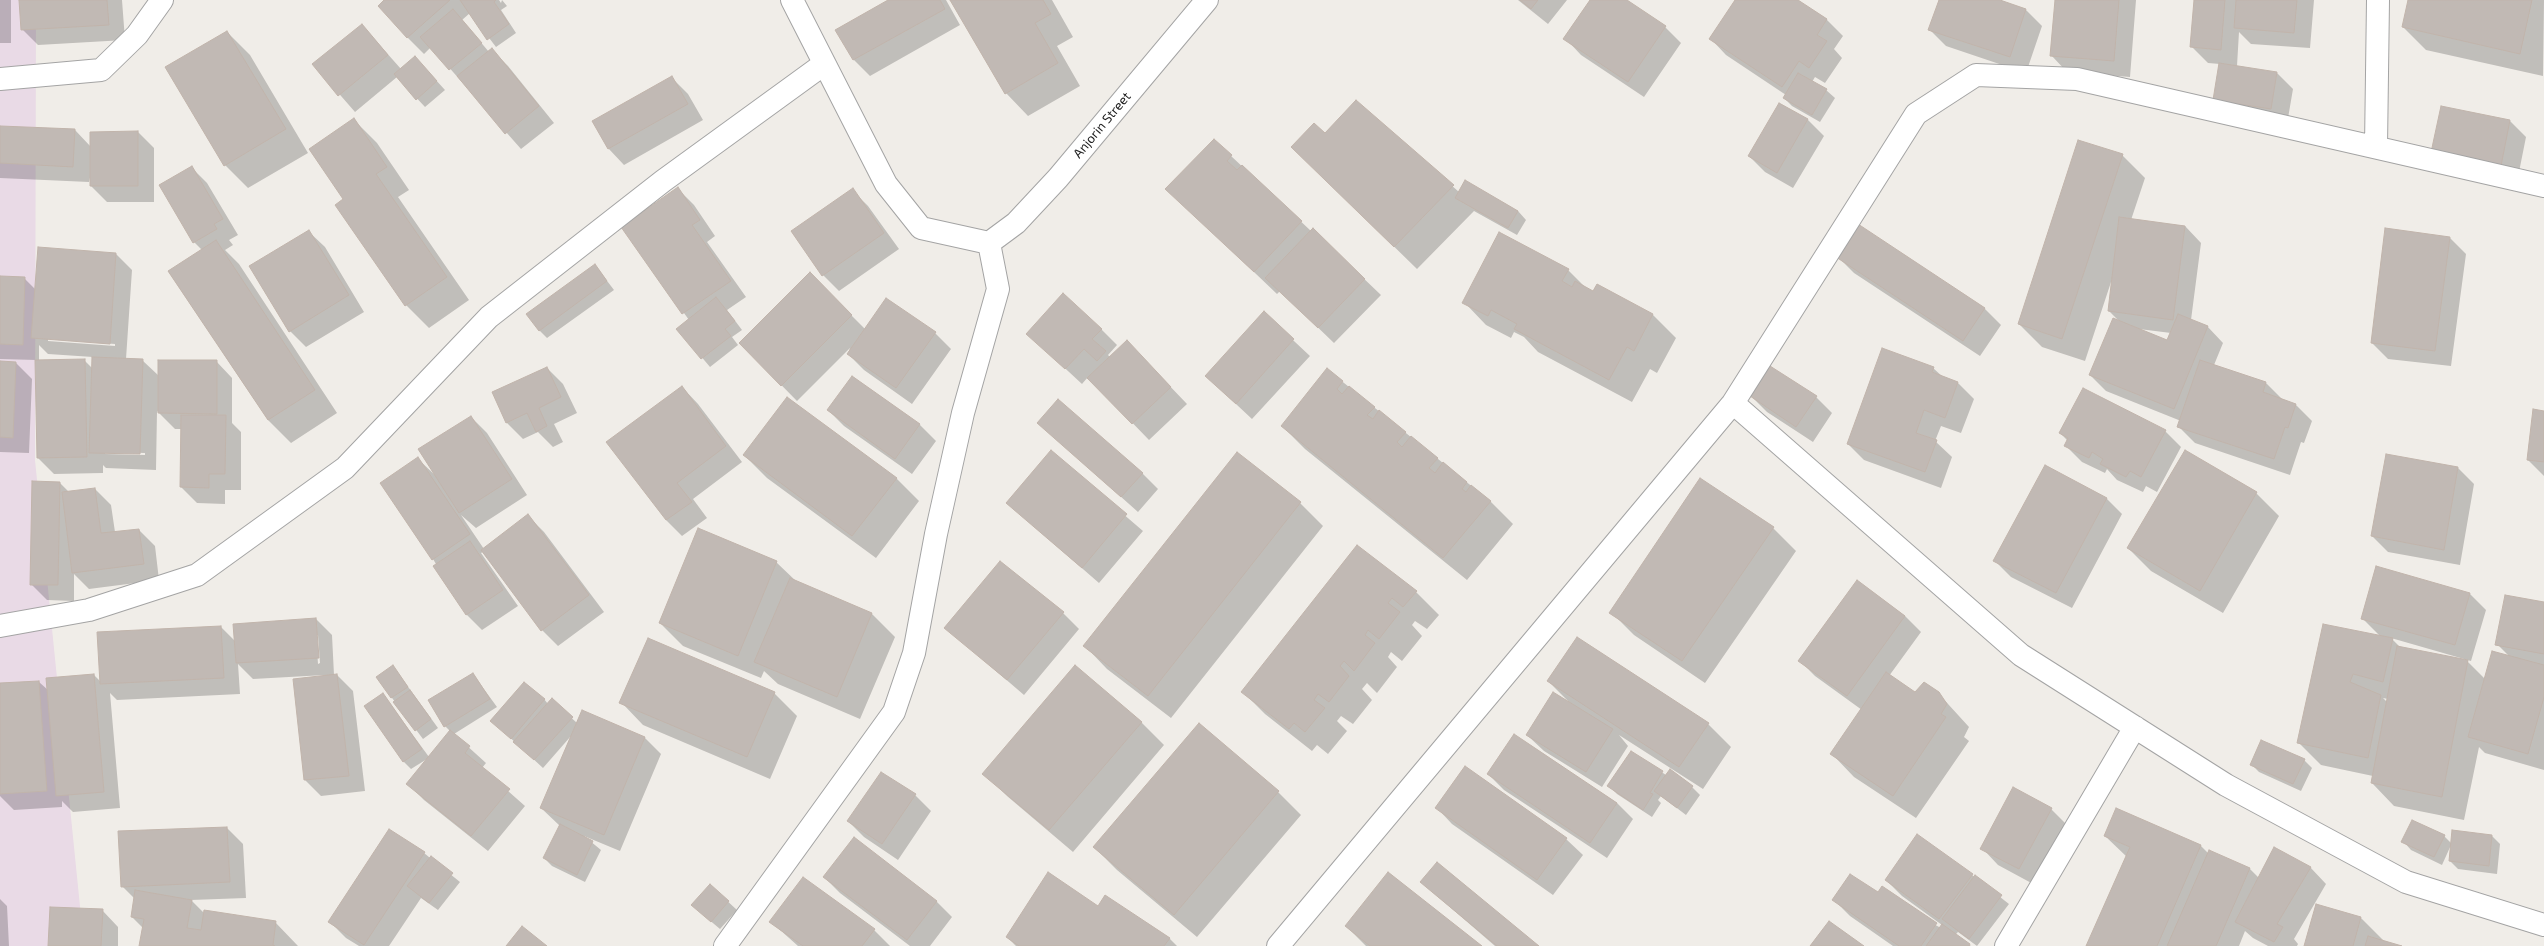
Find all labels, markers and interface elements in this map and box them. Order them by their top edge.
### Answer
street label: Anjorin Street [1070,89,1134,161]

